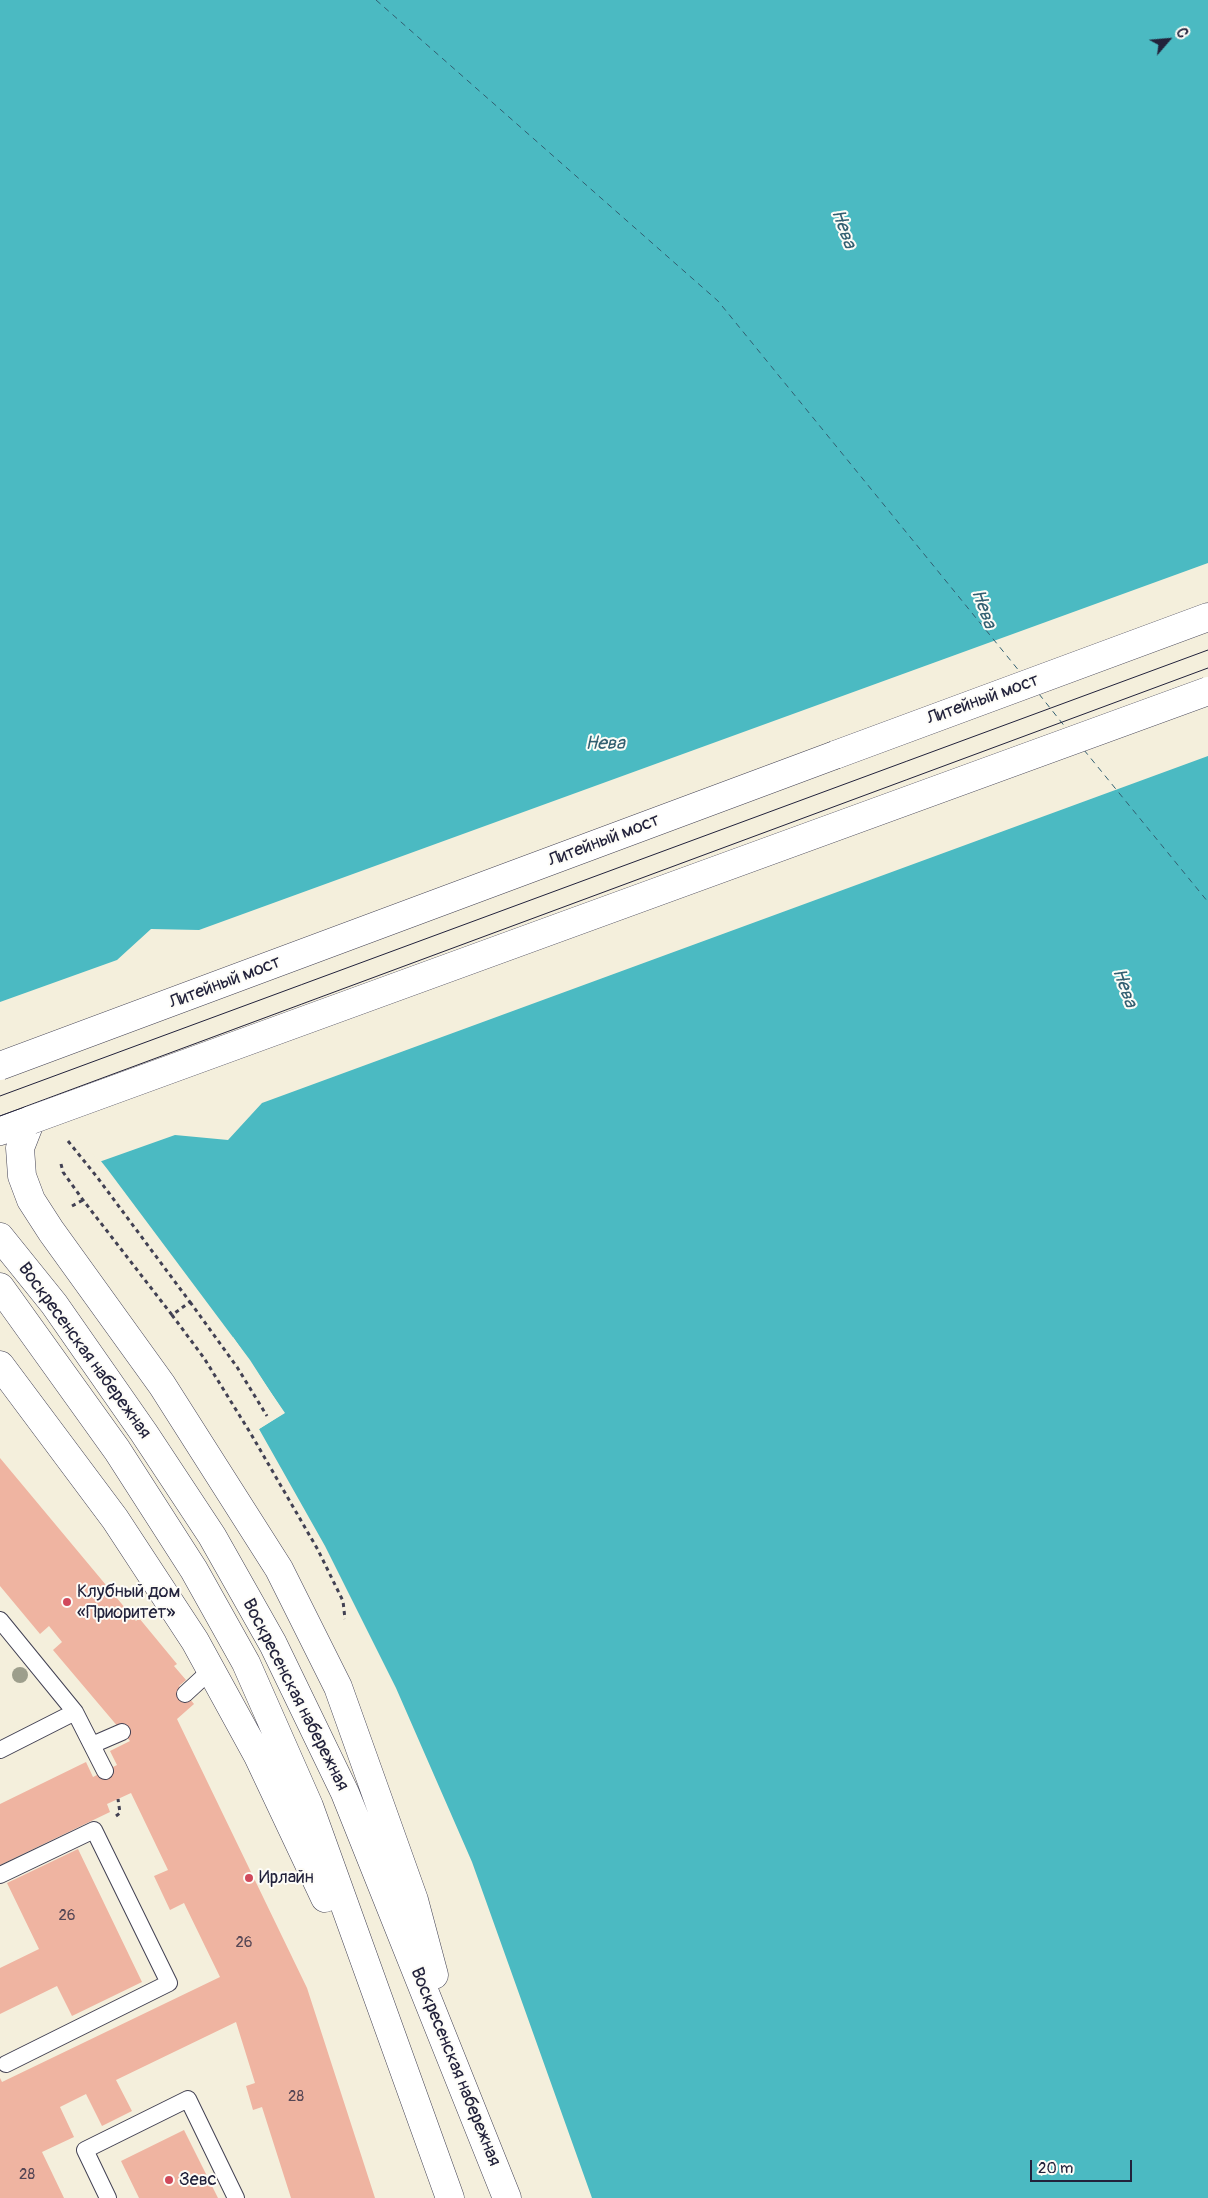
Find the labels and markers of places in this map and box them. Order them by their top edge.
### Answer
place label: Клубный дом «Приоритет» [77,1581,180,1624]
marker: Клубный дом «Приоритет» [61,1596,73,1608]
place label: Ирлайн [259,1867,314,1889]
marker: Ирлайн [243,1872,255,1884]
place label: Зевс [179,2169,217,2191]
marker: Зевс [163,2174,175,2186]

